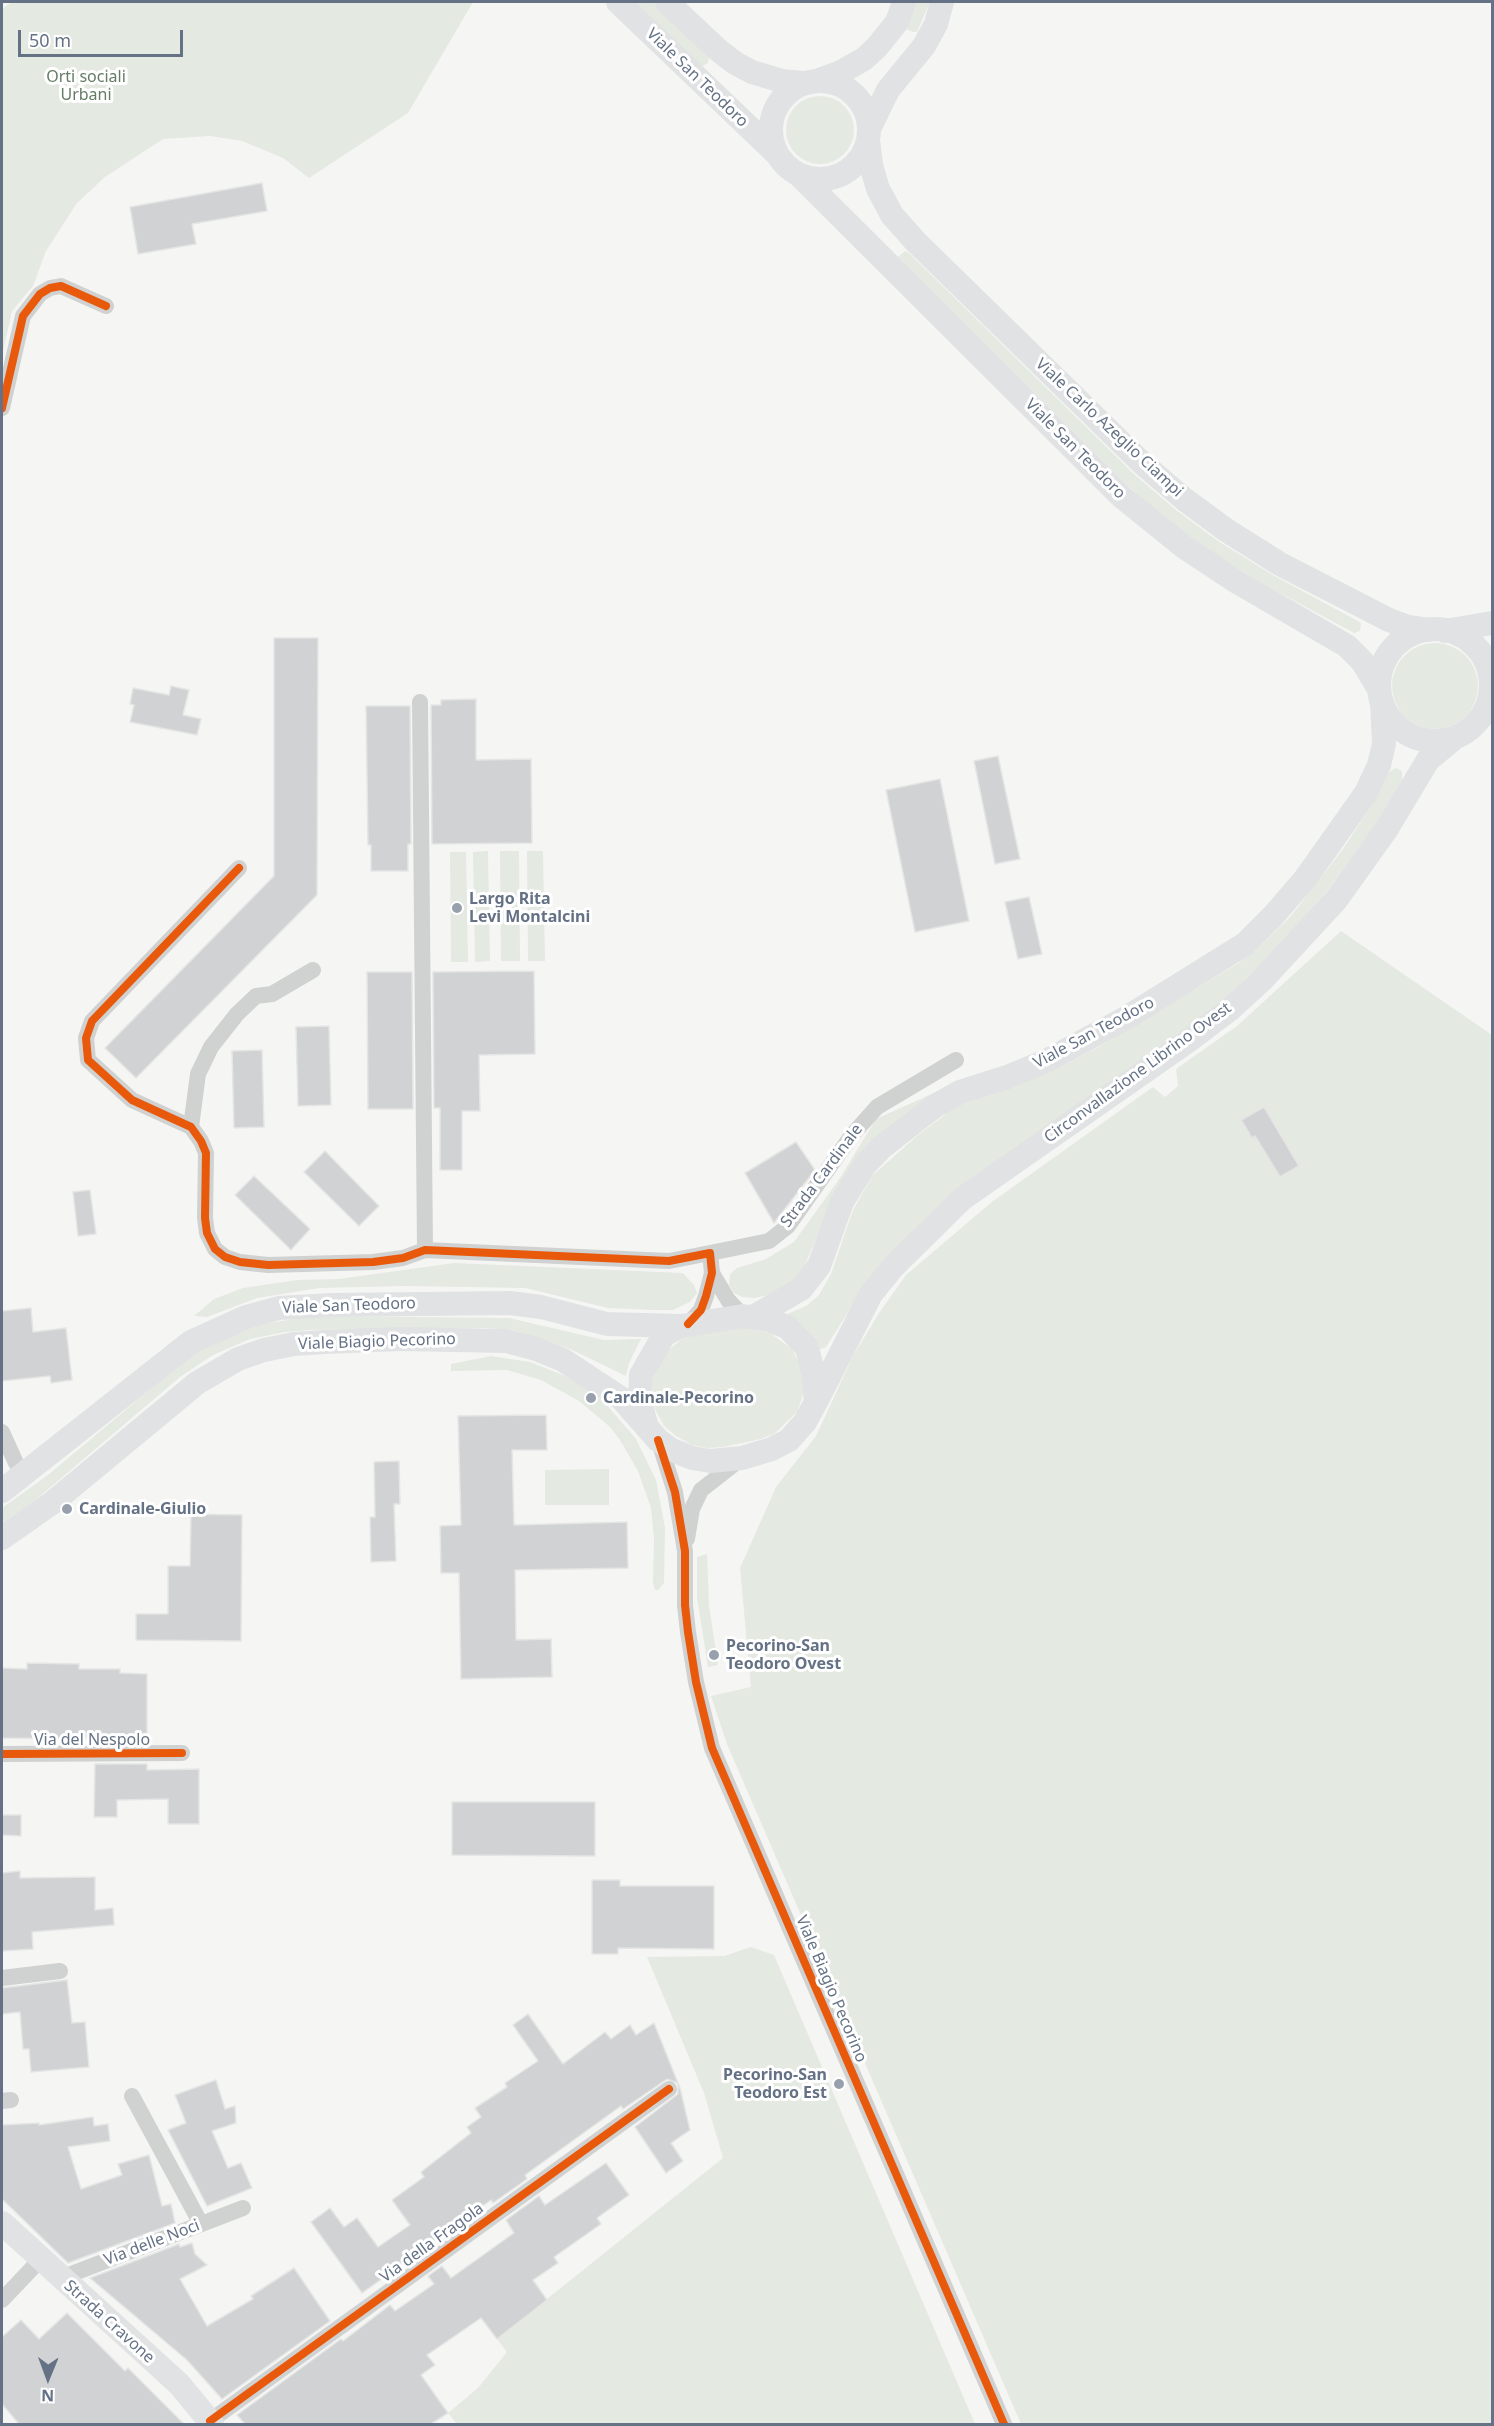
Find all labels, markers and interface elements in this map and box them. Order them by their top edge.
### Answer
scale bar [21,18,186,56]
street label: Viale San Teodoro [642,25,752,131]
text: 50 m [29,28,71,52]
park label: Orti sociali Urbani [46,67,126,105]
street label: Viale Carlo Azeglio Ciampi [1031,355,1187,501]
street label: Viale San Teodoro [1021,395,1129,503]
place label: Largo Rita Levi Montalcini [469,889,590,927]
marker: Largo Rita Levi Montalcini [450,901,464,915]
street label: Viale San Teodoro [1030,993,1158,1073]
street label: Circonvallazione Librino Ovest [1041,999,1235,1147]
street label: Strada Cardinale [777,1121,867,1231]
street label: Viale San Teodoro [282,1294,416,1318]
street label: Viale Biagio Pecorino [298,1330,456,1354]
place label: Cardinale-Pecorino [603,1388,754,1408]
marker: Cardinale-Pecorino [584,1391,598,1405]
place label: Cardinale-Giulio [79,1499,206,1519]
marker: Cardinale-Giulio [60,1502,74,1516]
place label: Pecorino-San Teodoro Ovest [726,1636,841,1674]
marker: Pecorino-San Teodoro Ovest [707,1648,721,1662]
street label: Via del Nespolo [34,1730,150,1750]
street label: Viale Biagio Pecorino [791,1913,871,2065]
place label: Pecorino-San Teodoro Est [723,2065,827,2103]
marker: Pecorino-San Teodoro Est [832,2077,846,2091]
street label: Via della Fragola [376,2199,488,2287]
street label: Via delle Noci [101,2216,203,2270]
street label: Strada Cravone [60,2276,158,2368]
north arrow [18,2348,78,2408]
text: N [41,2385,54,2407]

